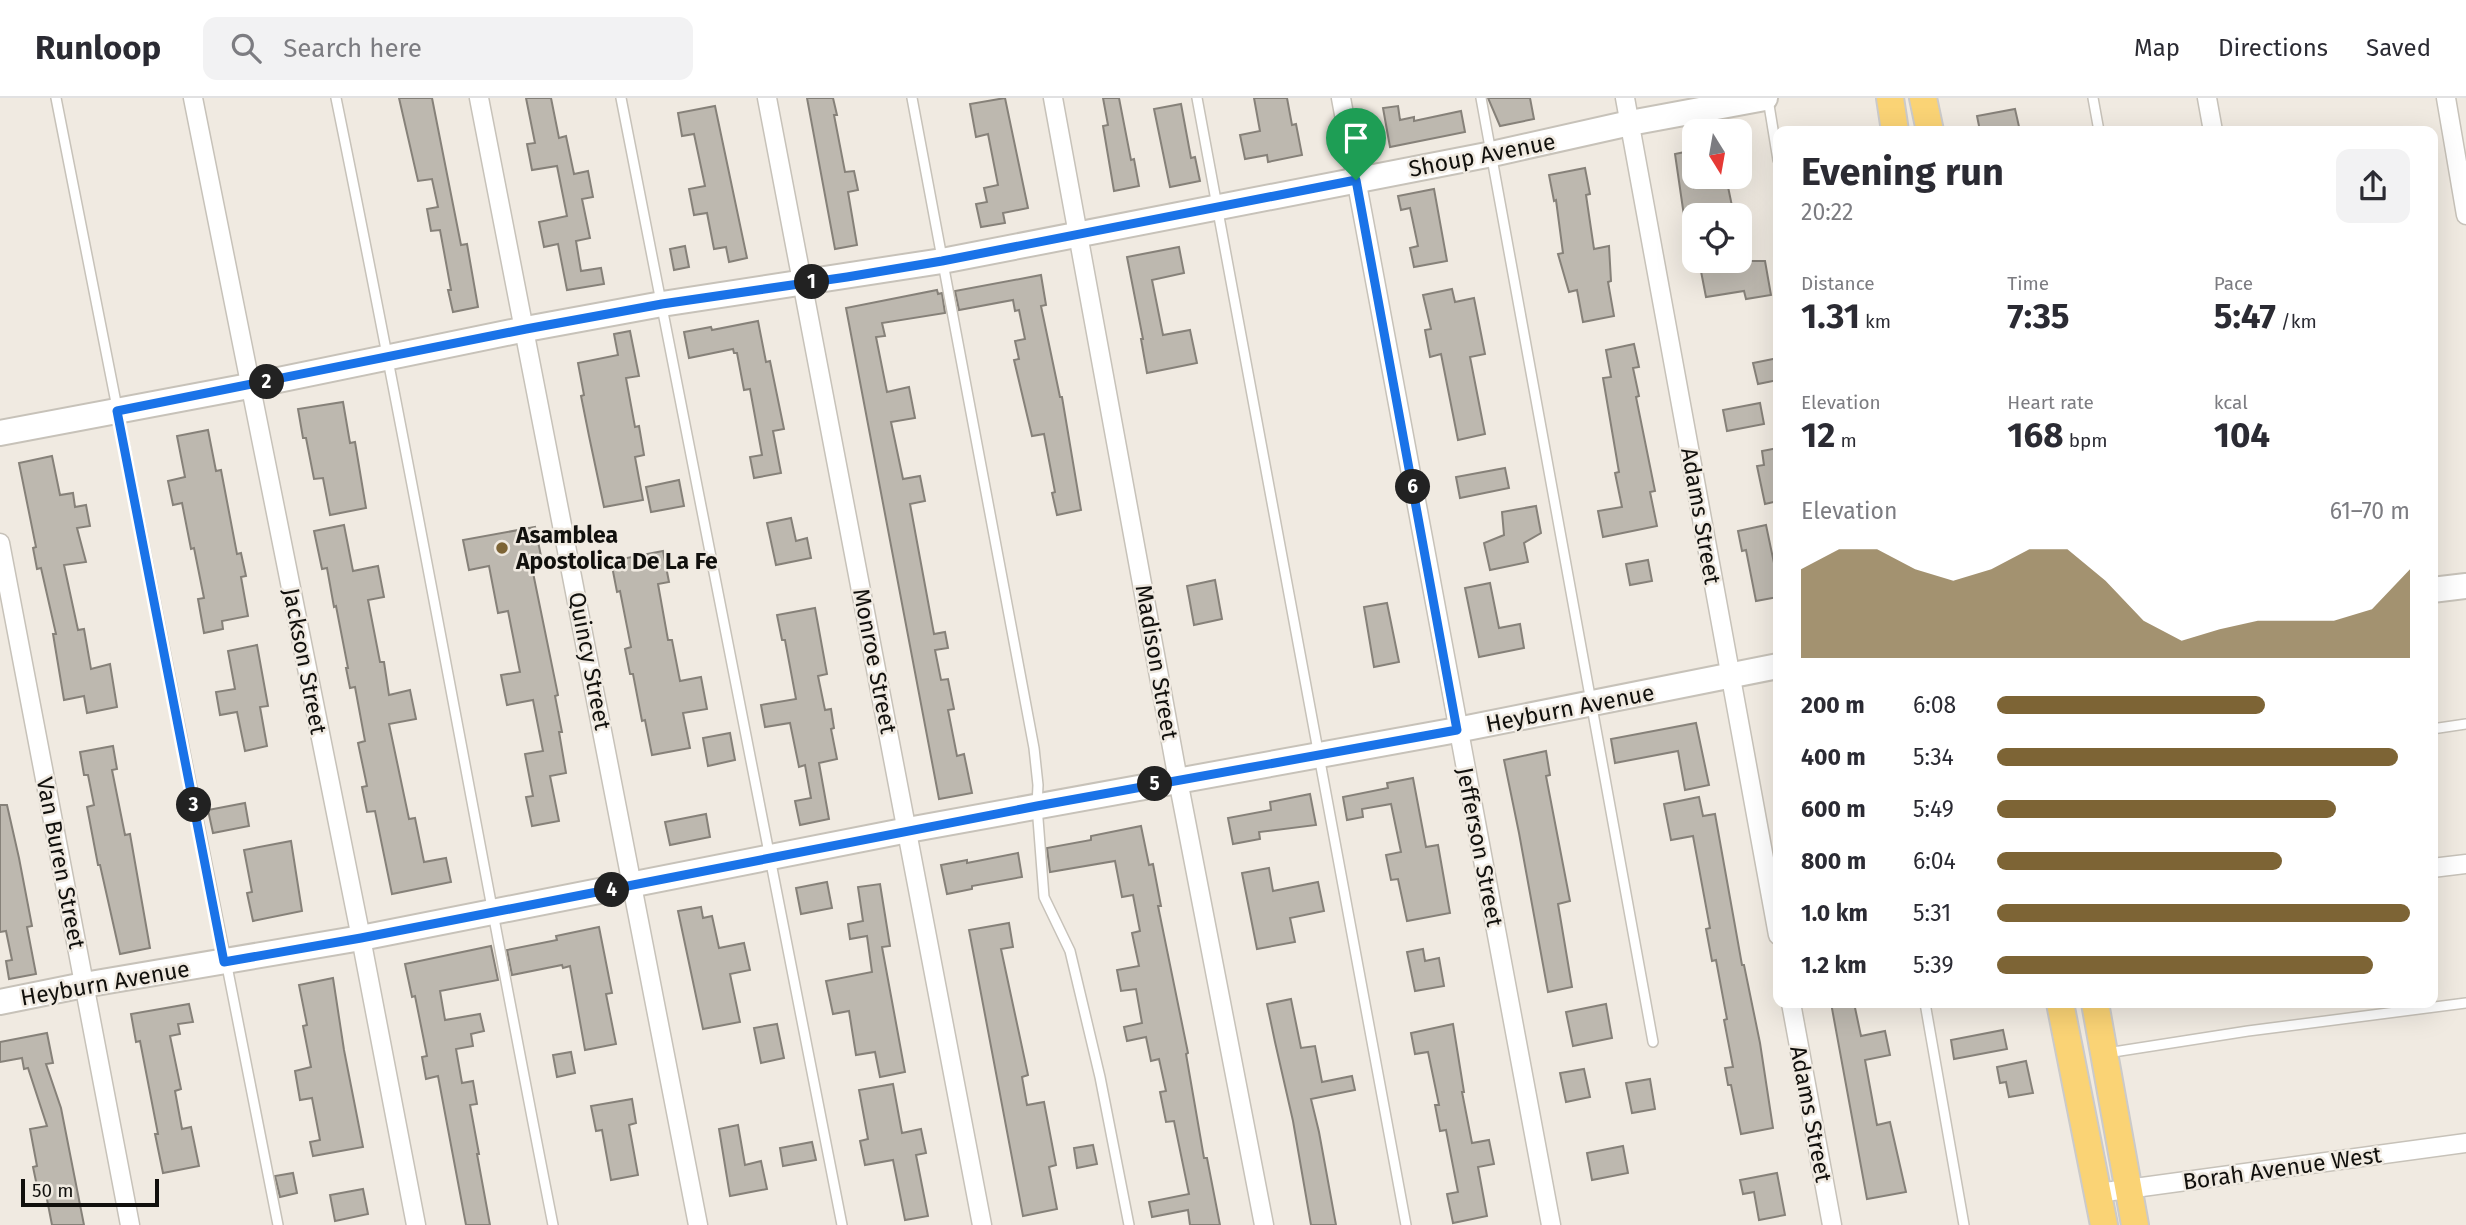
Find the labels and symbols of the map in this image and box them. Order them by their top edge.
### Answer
pin [1326,108,1386,180]
north arrow [1682,119,1752,189]
street label: Shoup Avenue [1406,127,1558,183]
pin: 1 [794,264,830,300]
pin: 2 [250,364,284,400]
street label: Adams Street [1675,445,1727,587]
pin: 6 [1396,470,1430,504]
place label: Asamblea Apostolica De La Fe [515,521,718,575]
marker: Asamblea Apostolica De La Fe [494,540,510,556]
street label: Madison Street [1130,582,1185,742]
street label: Jackson Street [277,586,333,737]
street label: Monroe Street [847,586,903,737]
street label: Quincy Street [563,590,617,733]
street label: Heyburn Avenue [1483,678,1657,738]
street label: Jefferson Street [1451,765,1509,930]
pin: 5 [1138,766,1172,802]
street label: Van Buren Street [31,775,91,952]
pin: 3 [176,788,212,822]
pin: 4 [594,872,630,908]
street label: Heyburn Avenue [18,954,192,1012]
street label: Adams Street [1784,1043,1838,1185]
street label: Borah Avenue West [2181,1140,2384,1196]
scale bar [21,1176,159,1208]

